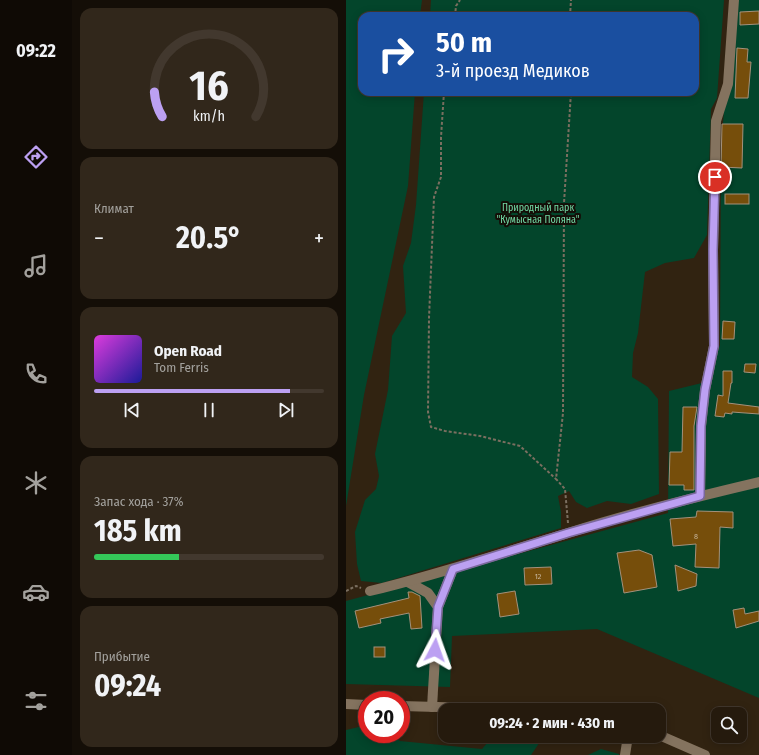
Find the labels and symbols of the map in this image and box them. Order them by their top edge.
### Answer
pin [698,160,732,194]
park label: Природный парк "Кумысная Поляна" [496,202,580,226]
house number: 8 [694,532,698,541]
house number: 12 [535,572,542,581]
position arrow [414,629,456,671]
speed limit sign: 20 [358,691,410,743]

